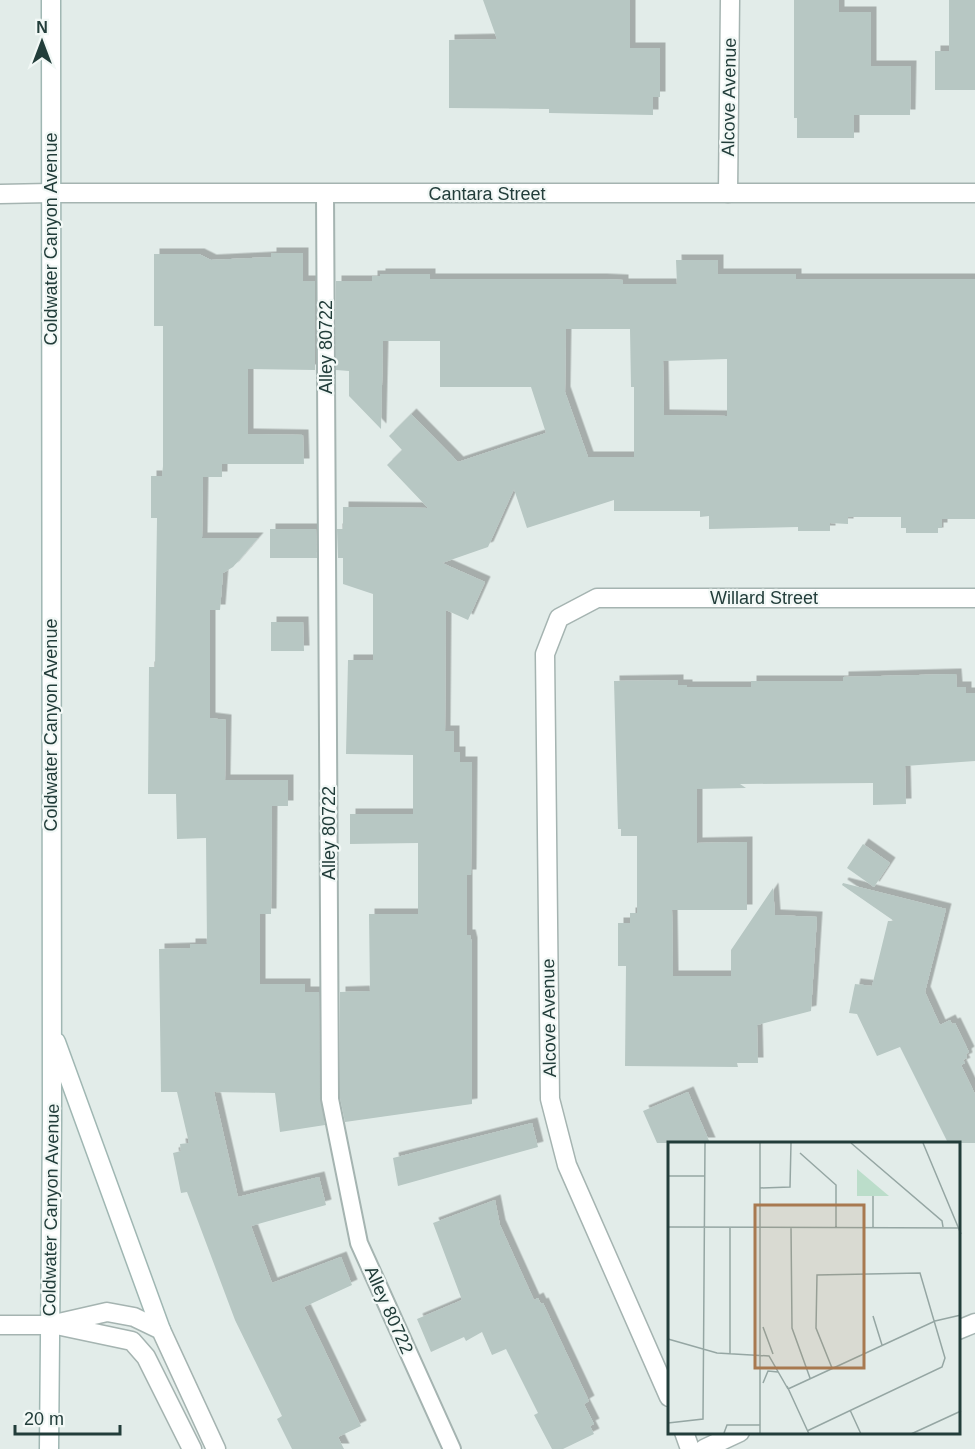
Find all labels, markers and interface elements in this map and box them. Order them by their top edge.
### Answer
north arrow [12,12,72,72]
text: N [36,19,48,36]
street label: Alcove Avenue [718,37,740,157]
street label: Coldwater Canyon Avenue [41,133,61,345]
street label: Cantara Street [428,184,546,204]
street label: Alley 80722 [316,300,336,394]
street label: Willard Street [710,588,818,608]
street label: Coldwater Canyon Avenue [41,619,61,831]
street label: Alley 80722 [319,786,339,880]
street label: Alcove Avenue [538,958,560,1078]
street label: Coldwater Canyon Avenue [39,1103,63,1317]
inset map [668,1142,960,1434]
street label: Alley 80722 [361,1263,417,1357]
scale bar [15,1398,120,1436]
text: 20 m [24,1409,64,1429]

